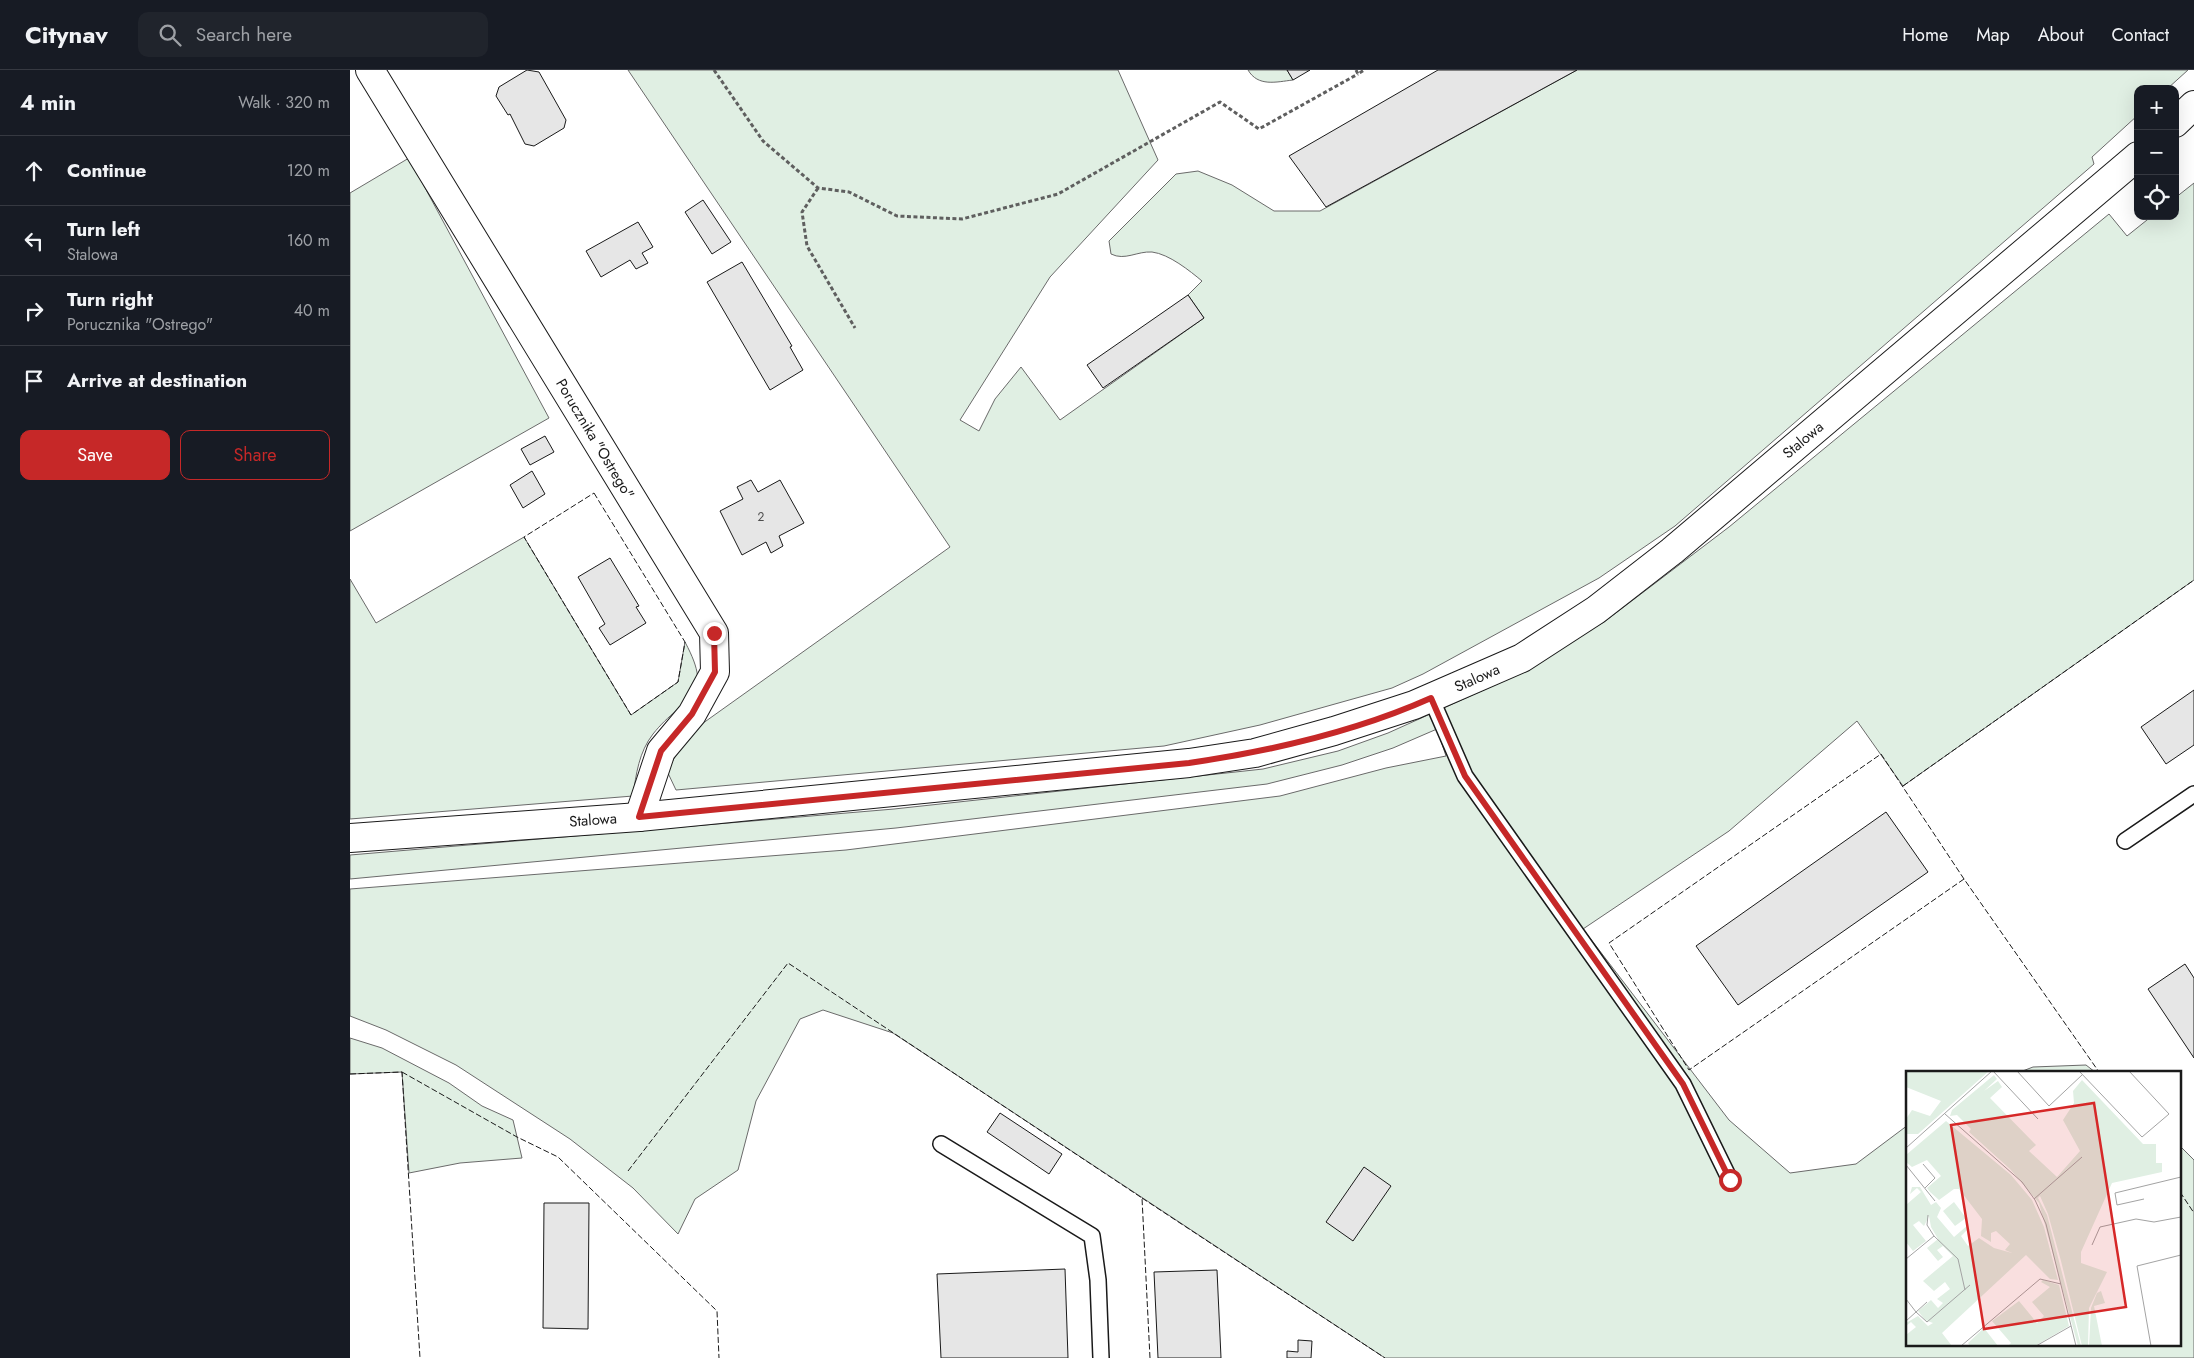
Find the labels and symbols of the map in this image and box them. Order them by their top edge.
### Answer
street label: Porucznika "Ostrego" [550,375,640,503]
street label: Stalowa [1778,416,1828,464]
house number: 2 [758,508,765,526]
route end [703,622,726,645]
street label: Stalowa [1451,658,1503,698]
street label: Stalowa [568,807,618,833]
inset map [1906,1071,2182,1346]
route start [1719,1169,1742,1192]

